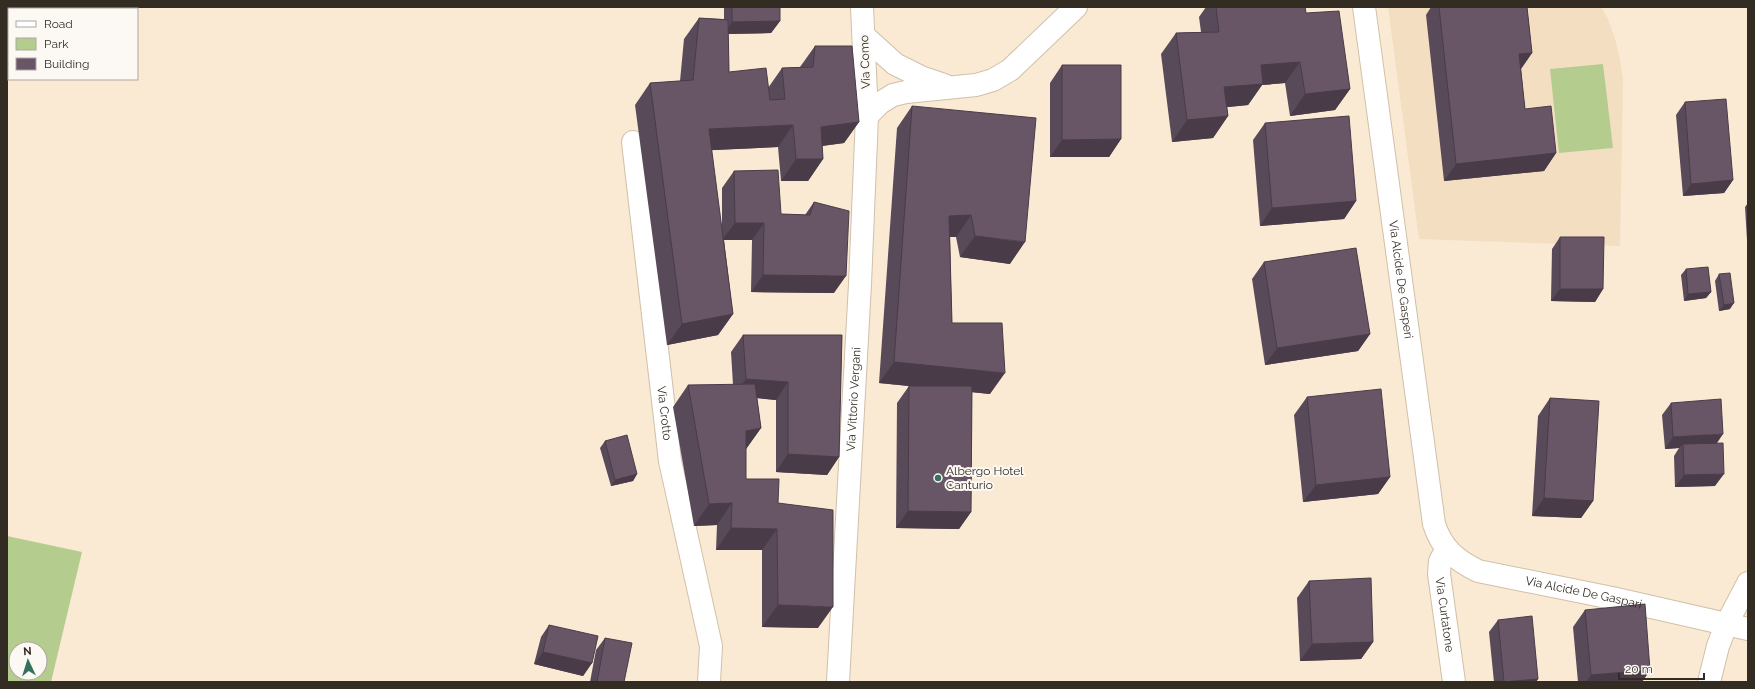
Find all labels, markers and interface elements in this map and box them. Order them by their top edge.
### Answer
legend [8,8,138,80]
text: Road [44,17,73,31]
street label: Via Como [857,35,873,89]
text: Park [44,37,69,51]
text: Building [44,57,90,71]
street label: Via Alcide De Gasperi [1386,220,1416,339]
street label: Via Vittorio Vergani [844,347,863,452]
street label: Via Crotto [654,385,675,441]
place label: Albergo Hotel Canturio [946,464,1024,492]
marker: Albergo Hotel Canturio [933,473,943,483]
street label: Via Alcide De Gaspari [1524,574,1643,612]
street label: Via Curtatone [1433,576,1457,653]
north arrow [8,641,48,681]
text: N [23,645,32,658]
scale bar [1619,655,1704,681]
text: 20 m [1625,662,1653,676]

